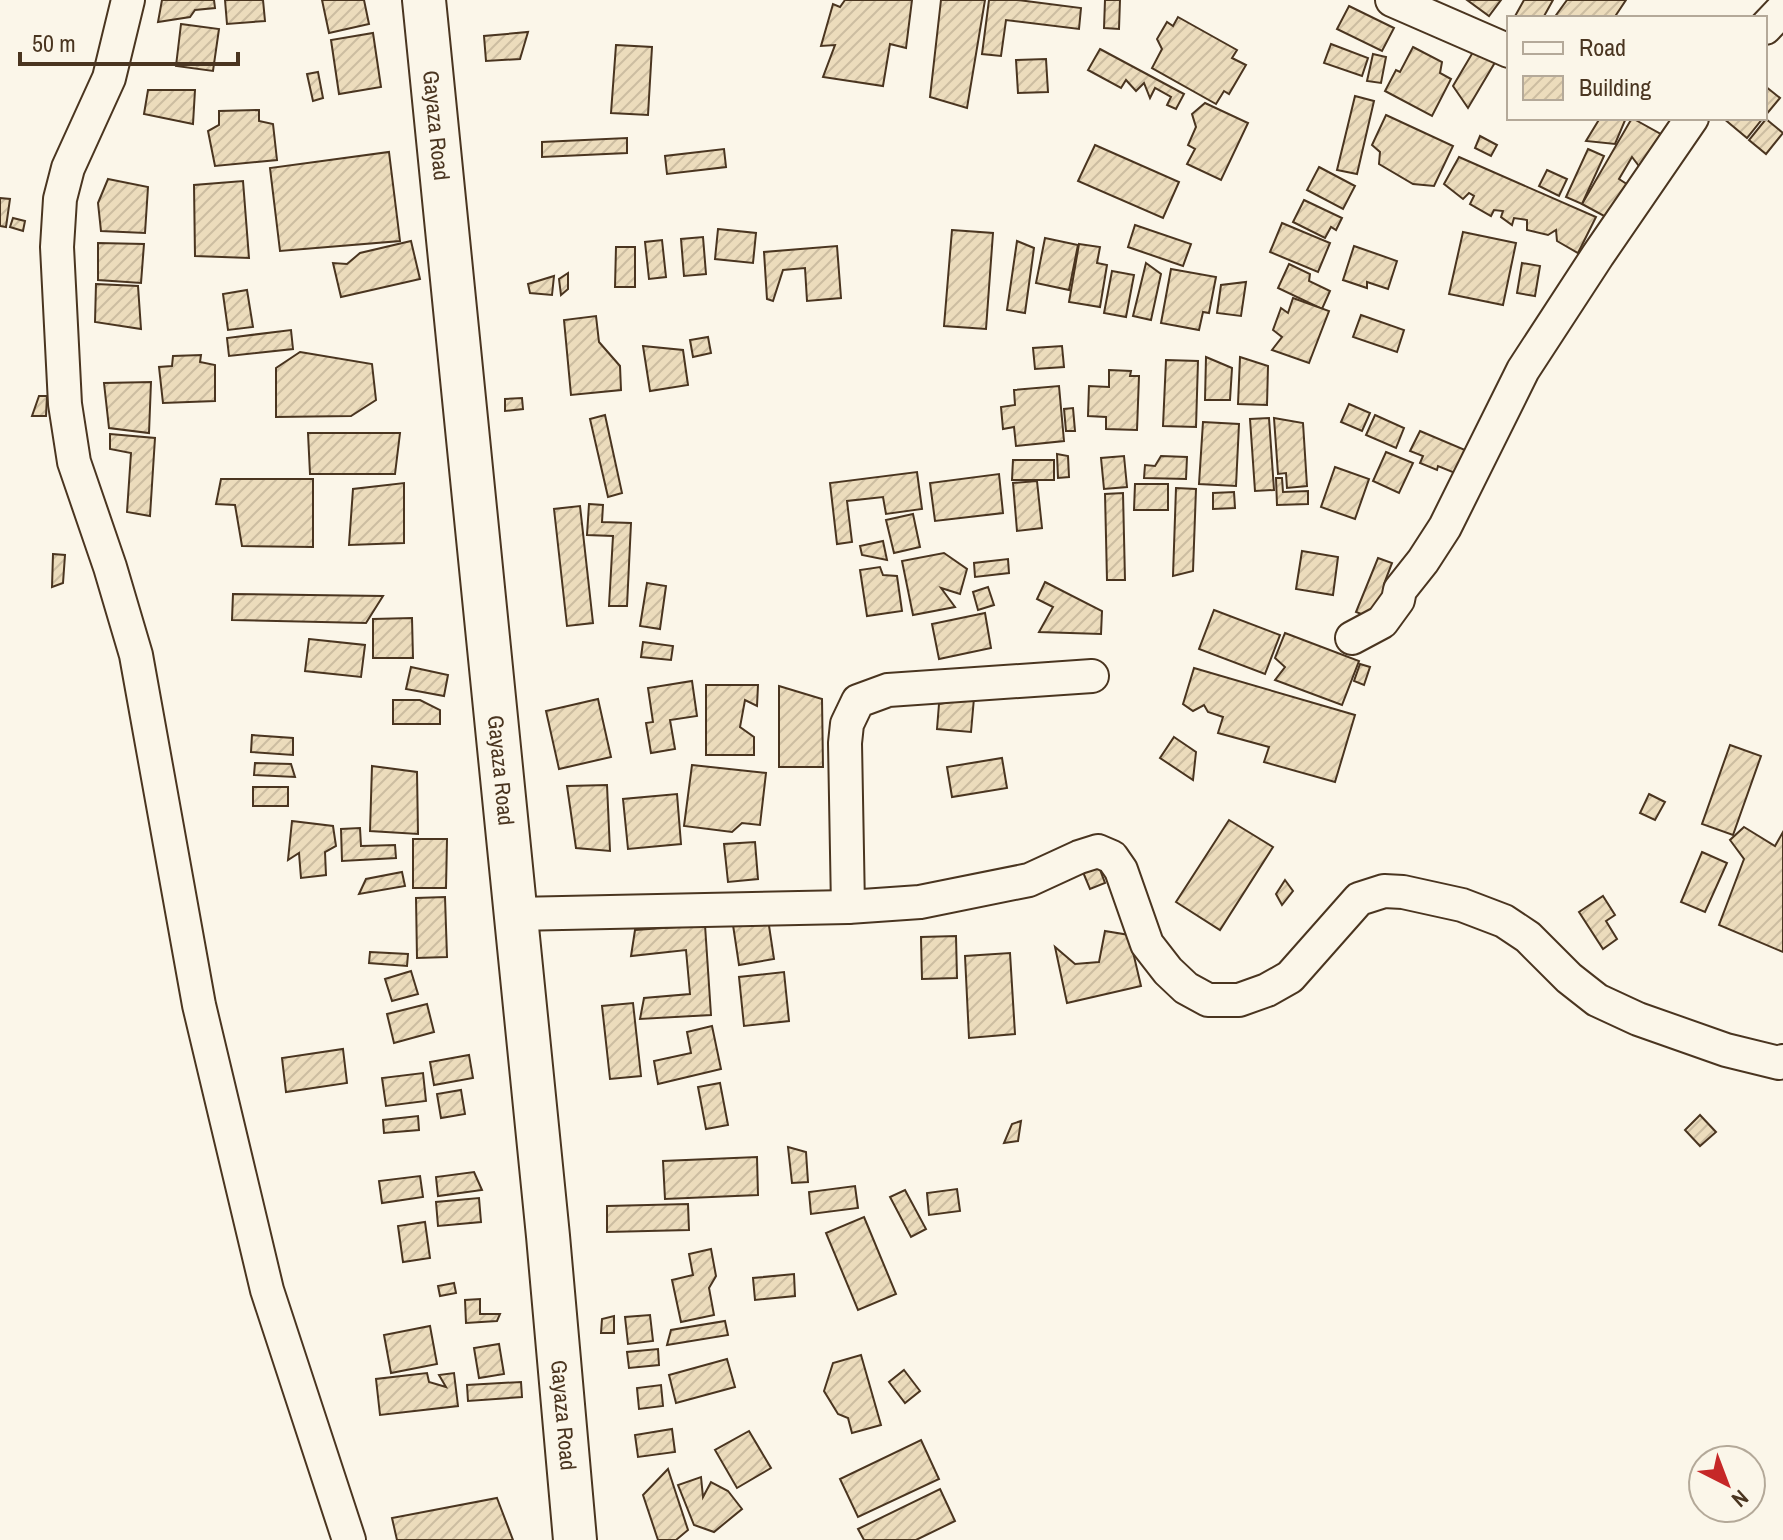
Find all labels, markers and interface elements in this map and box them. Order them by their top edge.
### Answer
scale bar [20,16,238,66]
legend [1507,16,1767,120]
text: 50 m [32,27,76,59]
text: Road [1579,31,1626,63]
street label: Gayaza Road [416,69,457,182]
text: Building [1579,71,1651,103]
street label: Gayaza Road [481,714,522,827]
street label: Gayaza Road [544,1359,584,1471]
north arrow [1687,1444,1767,1524]
text: N [1726,1483,1755,1514]

